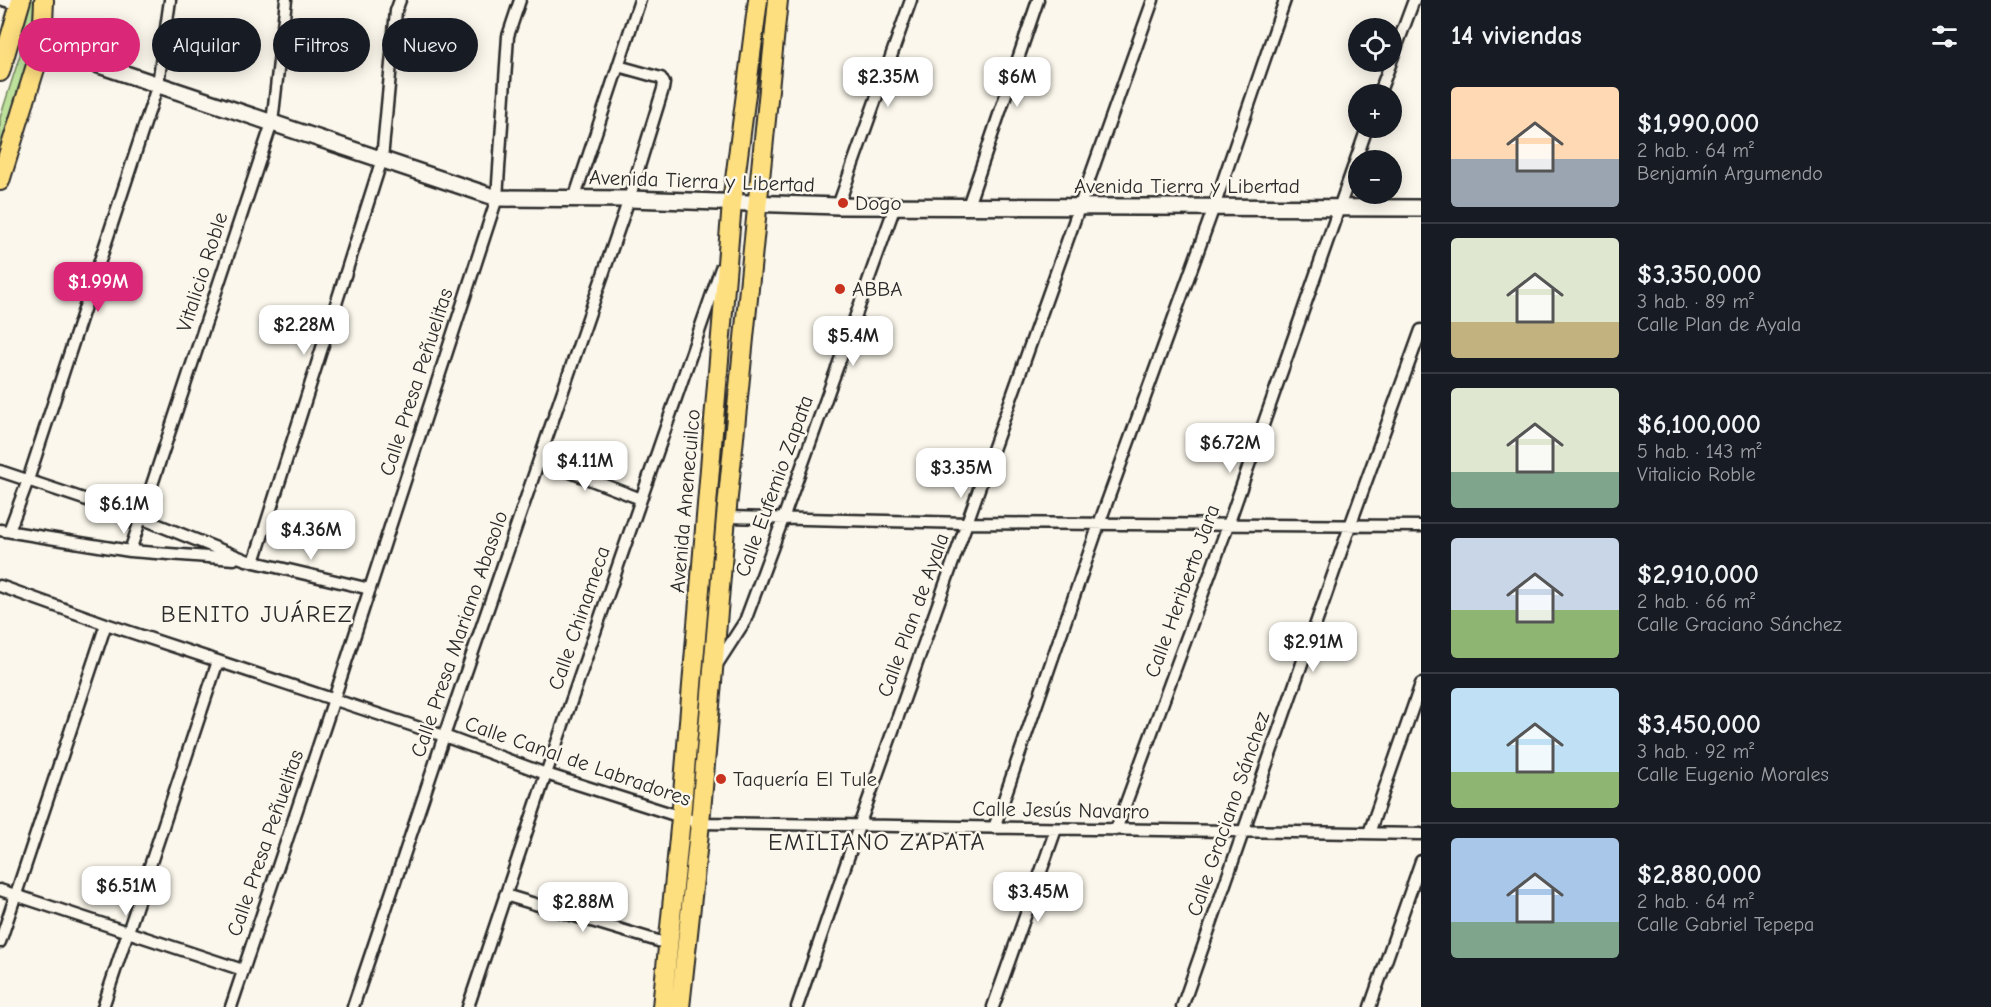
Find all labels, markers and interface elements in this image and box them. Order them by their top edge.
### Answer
chip: Comprar [18,18,140,72]
chip: Alquilar [152,18,261,72]
chip: Filtros [273,18,370,72]
chip: Nuevo [382,18,478,72]
map controls [1348,18,1402,204]
button: locate [1348,18,1402,72]
icon: filters [1928,20,1961,53]
text: 14 viviendas [1451,21,1582,51]
pin: $2.35M [839,57,937,108]
pin: $6M [988,57,1046,108]
text: $2.35M [857,65,919,88]
text: $6M [998,65,1036,88]
button: + [1348,84,1402,138]
text: $1,990,000 [1637,109,1760,139]
icon: home [1499,111,1571,183]
text: 2 hab. · 64 m² [1637,139,1754,162]
button: − [1348,150,1402,204]
text: Benjamín Argumendo [1637,162,1823,185]
street label: Avenida Tierra y Libertad [589,165,815,197]
street label: Avenida Tierra y Libertad [1074,174,1300,198]
place label: Dogo [855,191,902,215]
marker: Dogo [836,196,850,210]
street label: Vitalicio Roble [171,209,233,335]
text: $3,350,000 [1637,260,1762,290]
pin: $1.99M [49,262,147,313]
icon: home [1499,262,1571,334]
text: $1.99M [68,270,128,293]
place label: ABBA [852,277,902,301]
marker: ABBA [833,282,847,296]
street label: Calle Presa Peñuelitas [374,285,458,479]
text: 3 hab. · 89 m² [1637,290,1754,313]
pin: $2.28M [255,305,353,356]
text: $2.28M [273,313,335,336]
text: Calle Plan de Ayala [1637,313,1801,336]
pin: $5.4M [811,316,895,367]
text: $5.4M [827,324,879,347]
street label: Calle Eufemio Zapata [730,392,818,580]
street label: Avenida Anenecuilco [665,408,705,594]
text: $6,100,000 [1637,410,1761,440]
icon: home [1499,412,1571,484]
pin: $6.72M [1181,423,1279,474]
text: $6.72M [1199,431,1261,454]
text: 5 hab. · 143 m² [1637,440,1762,463]
pin: $4.11M [536,441,634,492]
pin: $3.35M [912,448,1010,499]
text: $4.11M [557,449,613,472]
text: $3.35M [930,456,992,479]
text: Vitalicio Roble [1637,463,1755,486]
pin: $6.1M [82,484,166,535]
text: $6.1M [99,492,149,515]
street label: Calle Heriberto Jara [1140,501,1224,681]
street label: Calle Presa Mariano Abasolo [405,508,513,760]
pin: $4.36M [262,510,360,561]
text: $4.36M [280,518,342,541]
street label: Calle Plan de Ayala [872,530,954,700]
street label: Calle Chinameca [543,543,615,693]
text: $2,910,000 [1637,560,1759,590]
icon: home [1499,562,1571,634]
text: 2 hab. · 66 m² [1637,590,1755,613]
district label: BENITO JUÁREZ [161,600,353,628]
text: Calle Graciano Sánchez [1637,613,1842,636]
pin: $2.91M [1264,622,1362,673]
text: $2.91M [1283,630,1343,653]
street label: Calle Graciano Sánchez [1182,709,1274,919]
text: $3,450,000 [1637,710,1761,740]
street label: Calle Canal de Labradores [462,711,694,811]
icon: home [1499,712,1571,784]
text: 3 hab. · 92 m² [1637,740,1754,763]
street label: Calle Presa Peñuelitas [222,747,308,939]
text: Calle Eugenio Morales [1637,763,1829,786]
place label: Taquería El Tule [733,767,877,791]
marker: Taquería El Tule [714,772,728,786]
street label: Calle Jesús Navarro [972,796,1150,824]
district label: EMILIANO ZAPATA [768,828,986,856]
text: $2,880,000 [1637,860,1762,890]
icon: home [1499,862,1571,934]
pin: $6.51M [77,866,175,917]
pin: $3.45M [989,872,1087,923]
text: $6.51M [96,874,156,897]
text: $3.45M [1007,880,1069,903]
pin: $2.88M [534,882,632,933]
text: $2.88M [552,890,614,913]
text: 2 hab. · 64 m² [1637,890,1754,913]
text: Calle Gabriel Tepepa [1637,913,1814,936]

